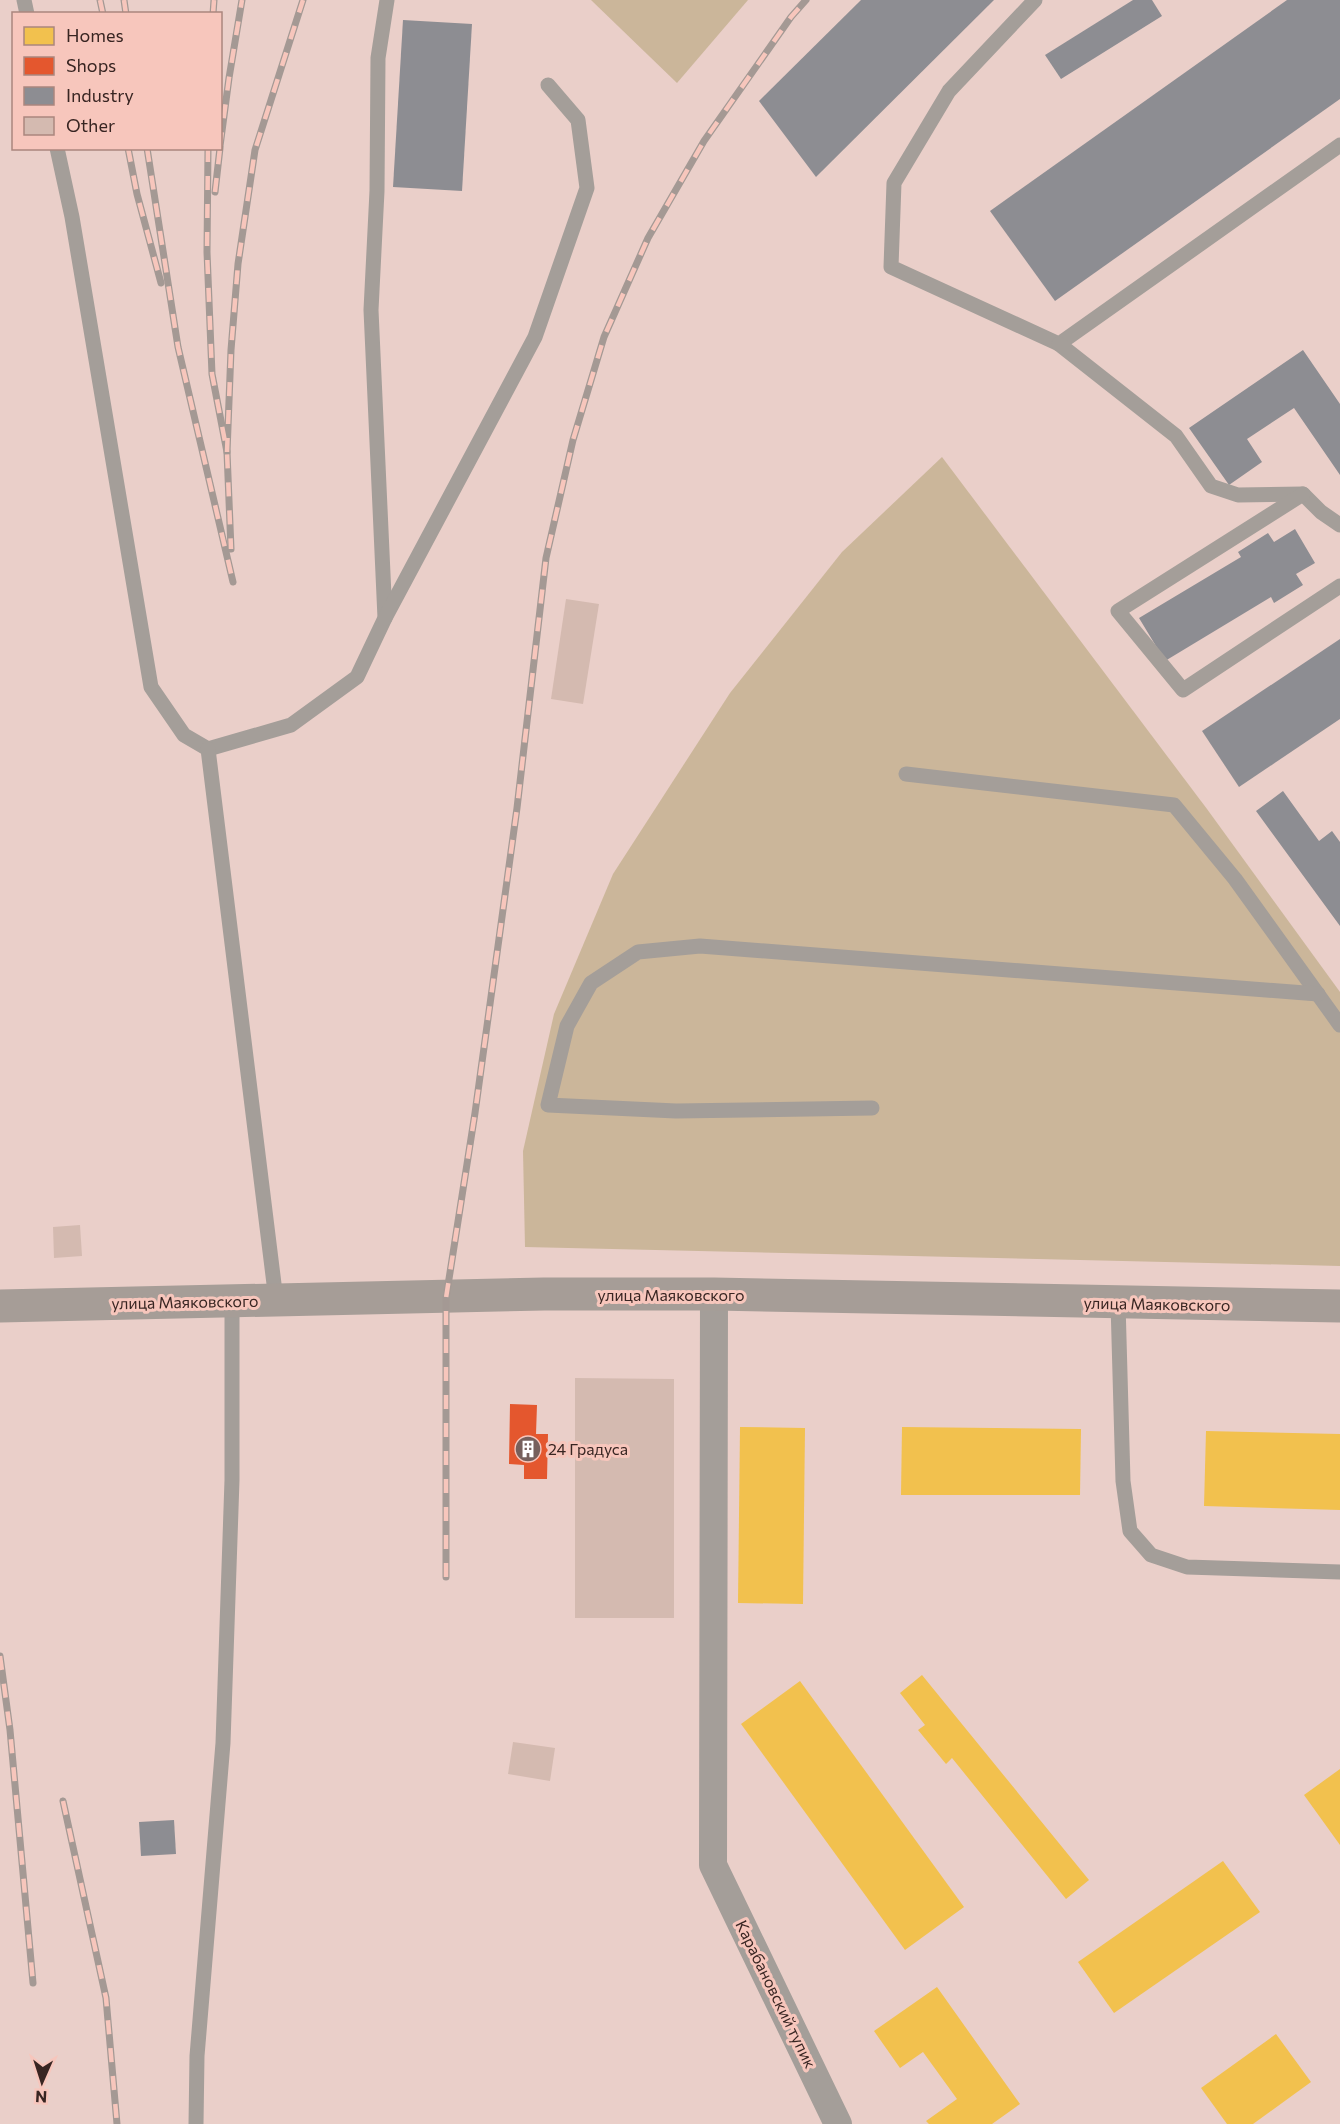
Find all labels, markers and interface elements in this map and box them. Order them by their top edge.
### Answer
legend [12,12,222,150]
text: Homes [66,24,124,46]
text: Shops [66,54,116,76]
text: Industry [66,84,134,106]
text: Other [66,114,115,136]
street label: улица Маяковского [597,1285,745,1304]
street label: улица Маяковского [111,1291,259,1312]
street label: улица Маяковского [1083,1293,1231,1314]
building icon: 24 Градуса [513,1434,543,1464]
place label: 24 Градуса [548,1439,628,1458]
street label: Карабановский тупик [732,1917,821,2071]
north arrow [12,2052,72,2112]
text: N [35,2088,48,2107]

